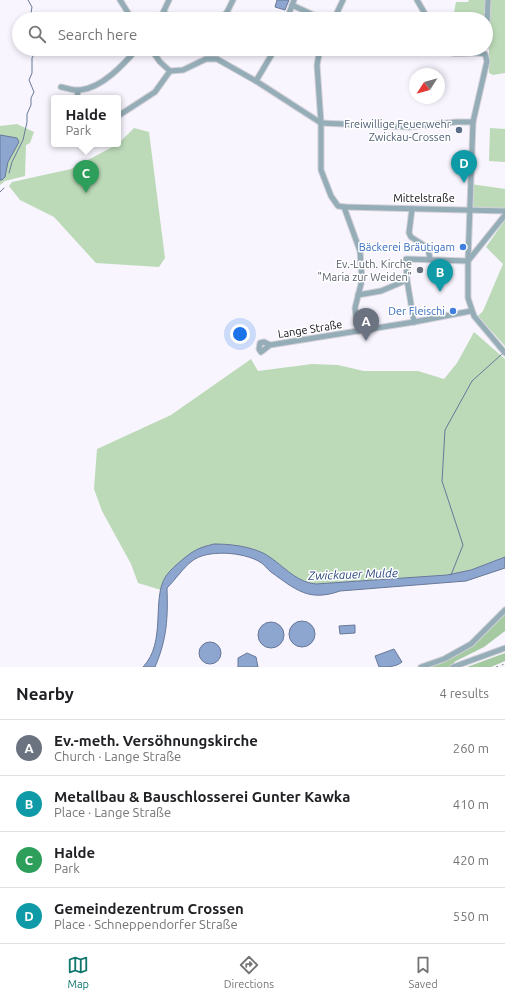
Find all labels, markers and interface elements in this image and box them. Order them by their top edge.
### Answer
search box [12,12,493,56]
icon: search [26,23,48,45]
text: Search here [58,26,137,43]
north arrow [409,68,445,104]
popup [51,95,121,147]
text: Halde [65,106,107,123]
place label: Freiwillige Feuerwehr Zwickau-Crossen [344,118,452,143]
text: Park [65,123,91,137]
marker: Freiwillige Feuerwehr Zwickau-Crossen [454,125,464,135]
pin: D [451,150,477,183]
pin: C [73,160,99,193]
street label: Mittelstraße [393,192,455,204]
place label: Bäckerei Bräutigam [359,241,455,253]
marker: Bäckerei Bräutigam [458,242,468,252]
place label: Ev.-Luth. Kirche "Maria zur Weiden" [318,258,412,283]
pin: B [427,259,453,292]
marker: Ev.-Luth. Kirche "Maria zur Weiden" [415,265,425,275]
place label: Der Fleischi [388,305,445,317]
marker: Der Fleischi [448,306,458,316]
pin: A [353,308,379,341]
street label: Lange Straße [277,318,343,340]
your location [230,324,250,344]
water label: Zwickauer Mulde [307,566,398,582]
text: Nearby [16,684,74,703]
text: 4 results [439,686,489,700]
text: Ev.-meth. Versöhnungskirche [54,732,258,749]
text: A [24,741,34,755]
text: 260 m [453,741,489,755]
text: Church · Lange Straße [54,749,181,763]
text: Metallbau & Bauschlosserei Gunter Kawka [54,788,350,805]
text: B [25,797,33,811]
text: 410 m [453,797,489,811]
text: Place · Lange Straße [54,805,171,819]
text: Halde [54,844,95,861]
text: C [25,853,33,867]
text: 420 m [453,853,489,867]
text: Park [54,861,80,875]
text: Gemeindezentrum Crossen [54,900,244,917]
text: D [24,909,34,923]
text: 550 m [453,909,489,923]
text: Place · Schneppendorfer Straße [54,917,238,931]
tab: Map [67,954,89,990]
tab: Directions [224,954,274,990]
tab: Saved [408,954,438,990]

